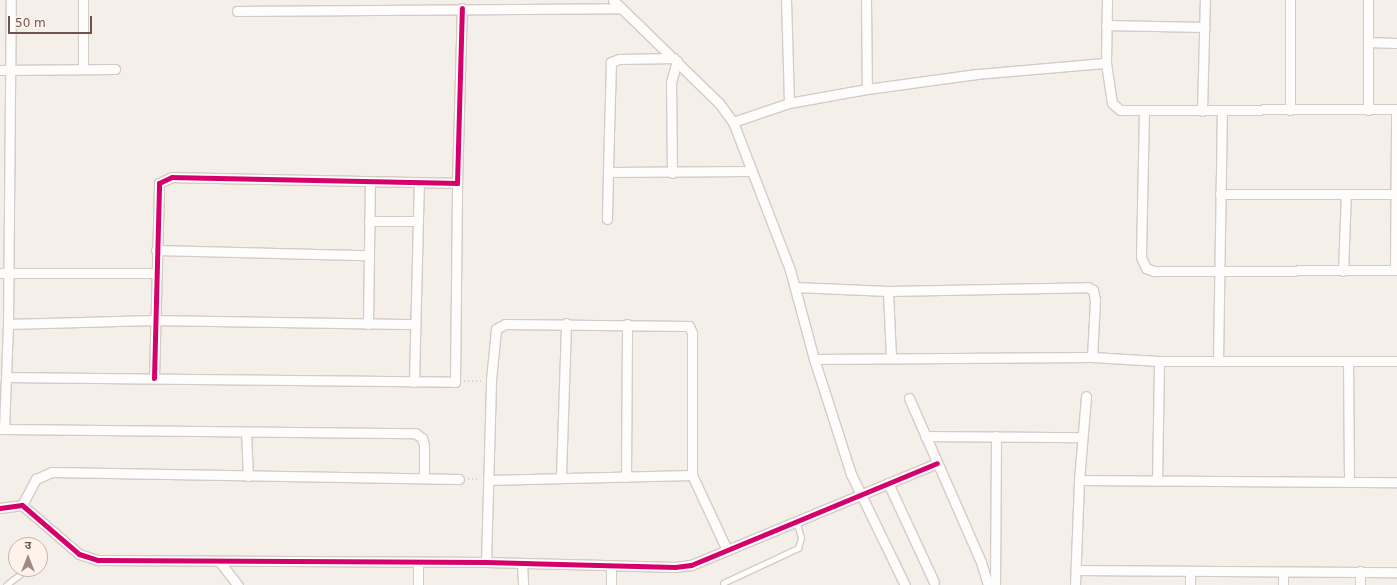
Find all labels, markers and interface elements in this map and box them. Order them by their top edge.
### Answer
scale bar [10,8,94,34]
text: 50 m [15,16,46,30]
north arrow [8,537,48,577]
text: उ [25,539,31,552]

